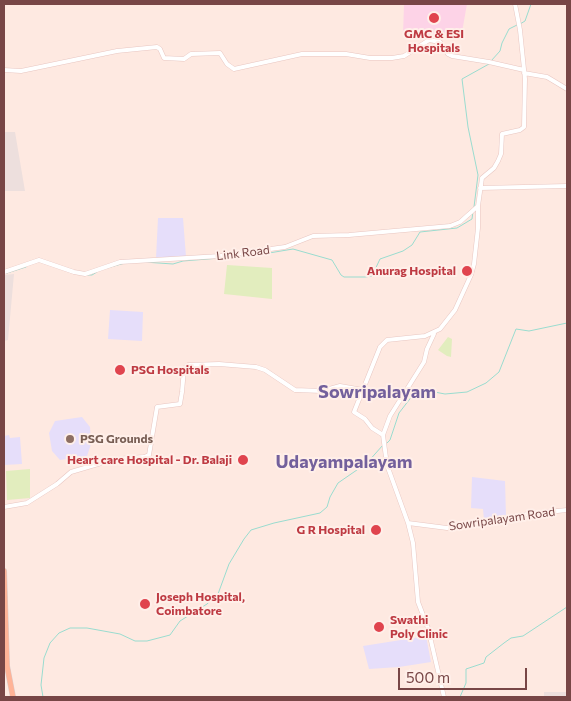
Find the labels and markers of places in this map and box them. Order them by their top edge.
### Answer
marker: GMC & ESI Hospitals [427,11,441,25]
place label: GMC & ESI Hospitals [404,27,464,55]
place label: Anurag Hospital [367,264,456,278]
marker: Anurag Hospital [460,264,474,278]
marker: PSG Hospitals [113,363,127,377]
place label: PSG Hospitals [131,363,209,377]
place label: PSG Grounds [80,432,153,446]
marker: PSG Grounds [64,433,76,445]
place label: Heart care Hospital - Dr. Balaji [67,453,232,467]
marker: Heart care Hospital - Dr. Balaji [236,453,250,467]
place label: G R Hospital [297,523,365,537]
marker: G R Hospital [369,523,383,537]
place label: Joseph Hospital, Coimbatore [156,590,245,618]
marker: Joseph Hospital, Coimbatore [138,597,152,611]
place label: Swathi Poly Clinic [390,613,448,641]
marker: Swathi Poly Clinic [372,620,386,634]

